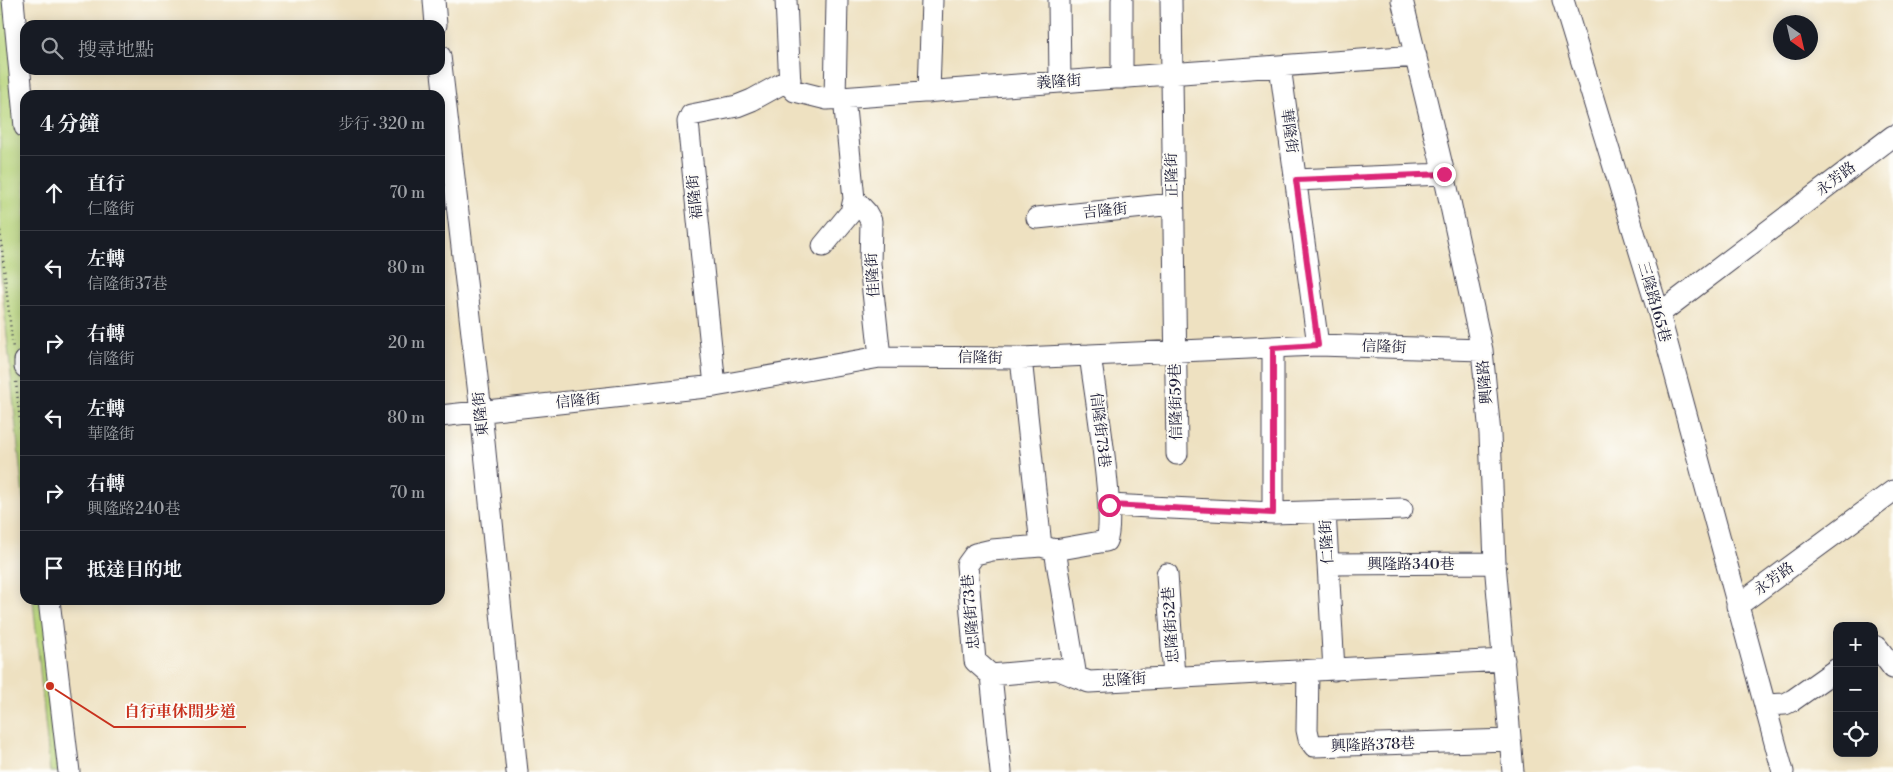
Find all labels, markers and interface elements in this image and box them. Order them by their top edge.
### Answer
north arrow [1773,15,1818,60]
search box [20,20,445,75]
icon: search [38,34,66,62]
text: 搜尋地點 [78,38,154,62]
street label: 義隆街 [1036,71,1082,93]
street label: 華隆街 [1276,107,1302,155]
text: 4 分鐘 [40,112,99,138]
text: 步行 · 320 m [338,114,425,134]
street label: 正隆街 [1162,152,1182,198]
street label: 永芳路 [1812,158,1860,200]
route end [1433,163,1456,186]
text: 直行 [87,172,125,196]
street label: 福隆街 [683,174,707,220]
icon: ahead [40,179,68,207]
text: 70 m [389,183,425,203]
text: 仁隆街 [87,199,135,219]
street label: 吉隆街 [1082,199,1128,223]
text: 左轉 [87,247,125,271]
street label: 佳隆街 [862,252,884,298]
icon: left [40,254,68,282]
text: 80 m [387,258,425,278]
street label: 三隆路165巷 [1633,259,1675,345]
text: 信隆街37巷 [87,274,168,294]
text: 右轉 [87,322,125,346]
icon: right [40,329,68,357]
text: 20 m [388,333,425,353]
street label: 信隆街 [1361,337,1407,357]
street label: 信隆街 [957,348,1003,368]
text: 信隆街 [87,349,135,369]
street label: 興隆路 [1474,359,1496,405]
street label: 信隆街59巷 [1166,363,1186,441]
street label: 信隆街 [555,389,601,413]
street label: 東隆街 [469,391,493,437]
street label: 信隆街73巷 [1086,391,1114,469]
text: 左轉 [87,397,125,421]
icon: left [40,404,68,432]
text: 80 m [387,408,425,428]
text: 華隆街 [87,424,135,444]
text: 右轉 [87,472,125,496]
icon: right [40,479,68,507]
text: 70 m [389,483,425,503]
route start [1098,494,1121,517]
text: 興隆路240巷 [87,499,180,519]
street label: 仁隆街 [1316,519,1338,565]
icon: arrive [40,554,68,582]
street label: 興隆路340巷 [1367,555,1455,574]
text: 抵達目的地 [87,558,182,582]
street label: 永芳路 [1750,558,1798,600]
street label: 忠隆街73巷 [958,573,984,651]
street label: 忠隆街52巷 [1159,586,1183,664]
map controls [1833,622,1878,757]
button: + [1833,622,1878,667]
button: − [1833,667,1878,712]
street label: 忠隆街 [1101,669,1147,691]
callout: 自行車休閒步道 [114,696,246,727]
text: 自行車休閒步道 [124,702,236,722]
button: locate [1833,712,1878,757]
street label: 興隆路378巷 [1330,734,1416,756]

